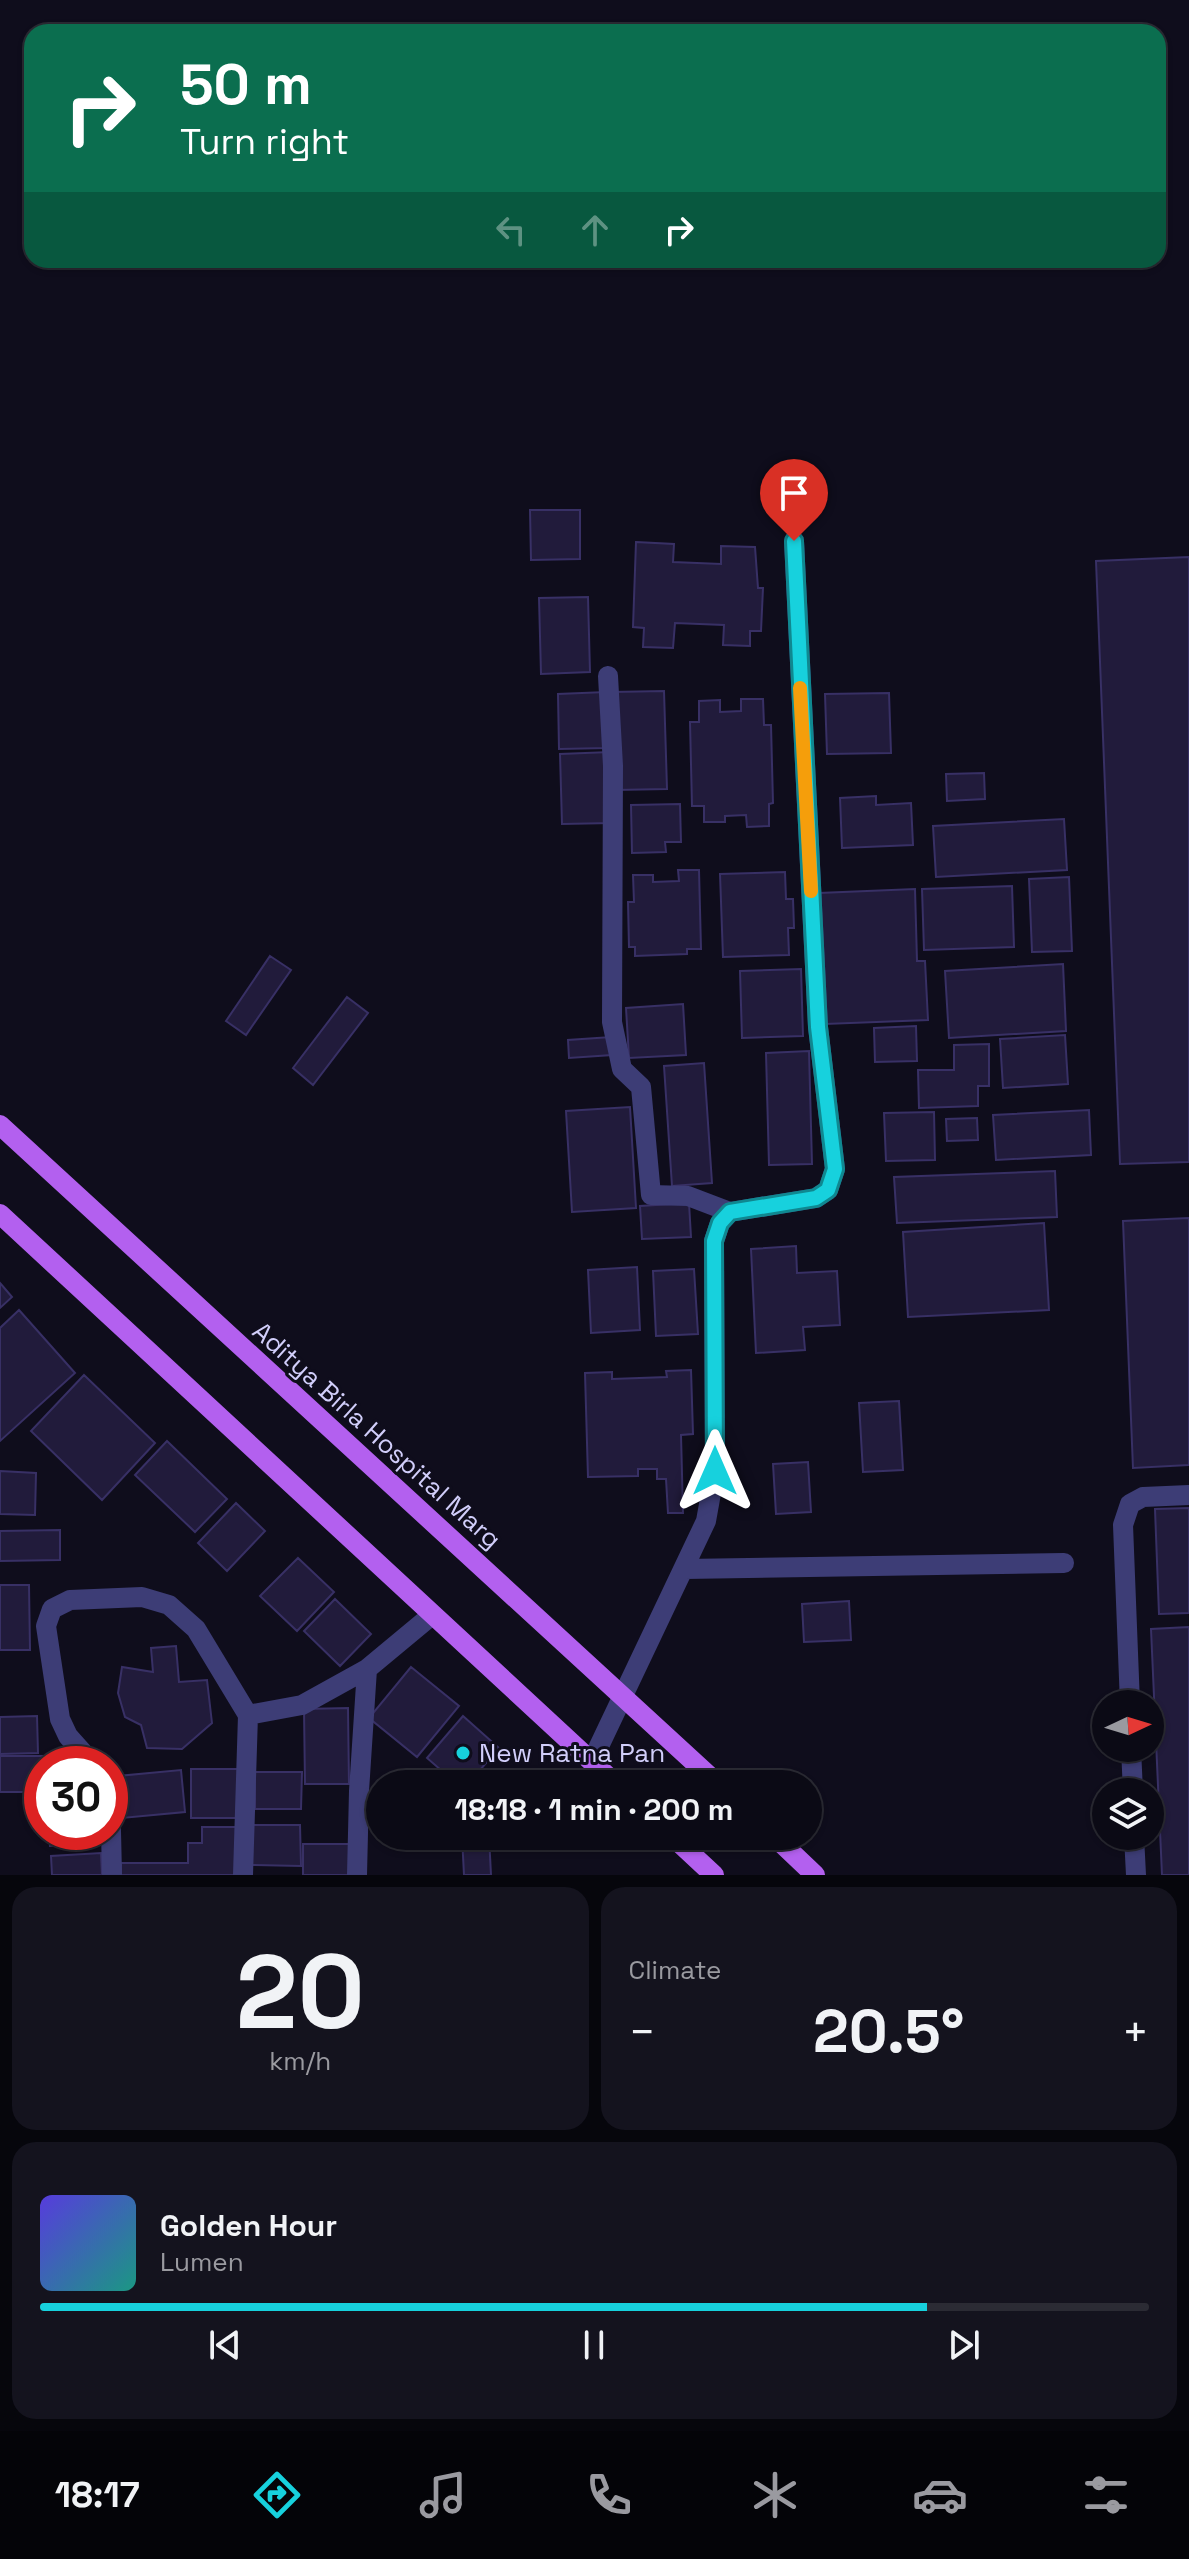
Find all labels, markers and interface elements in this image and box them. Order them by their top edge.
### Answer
text: 50 m [180,49,312,120]
icon: right [48,56,152,160]
text: Turn right [180,119,349,165]
icon: left [489,208,533,252]
icon: ahead [573,208,617,252]
icon: right [657,208,701,252]
pin [760,459,828,541]
icon: arrive [772,471,816,515]
street label: Aditya Birla Hospital Marg [245,1314,509,1556]
position arrow [673,1429,757,1513]
north arrow [1092,1690,1164,1762]
map controls [1092,1690,1164,1850]
place label: New Ratna Pan [479,1736,665,1770]
marker: New Ratna Pan [454,1744,472,1762]
speed limit sign: 30 [24,1746,128,1850]
button: layers [1092,1778,1164,1850]
text: 18:18 · 1 min · 200 m [455,1790,733,1829]
text: 20 [236,1926,365,2058]
text: Climate [629,1953,721,1987]
text: 20.5° [813,1993,964,2070]
text: − [629,2004,656,2060]
text: + [1122,2004,1149,2060]
text: km/h [269,2044,331,2078]
text: Golden Hour [160,2206,337,2245]
text: Lumen [160,2245,244,2279]
icon: previous [203,2323,247,2367]
icon: pause [572,2323,616,2367]
icon: next [942,2323,986,2367]
icon: directions [249,2467,305,2523]
icon: music [415,2467,471,2523]
icon: phone [581,2467,637,2523]
icon: climate [747,2467,803,2523]
icon: car [912,2467,968,2523]
icon: filters [1078,2467,1134,2523]
text: 18:17 [55,2472,140,2518]

